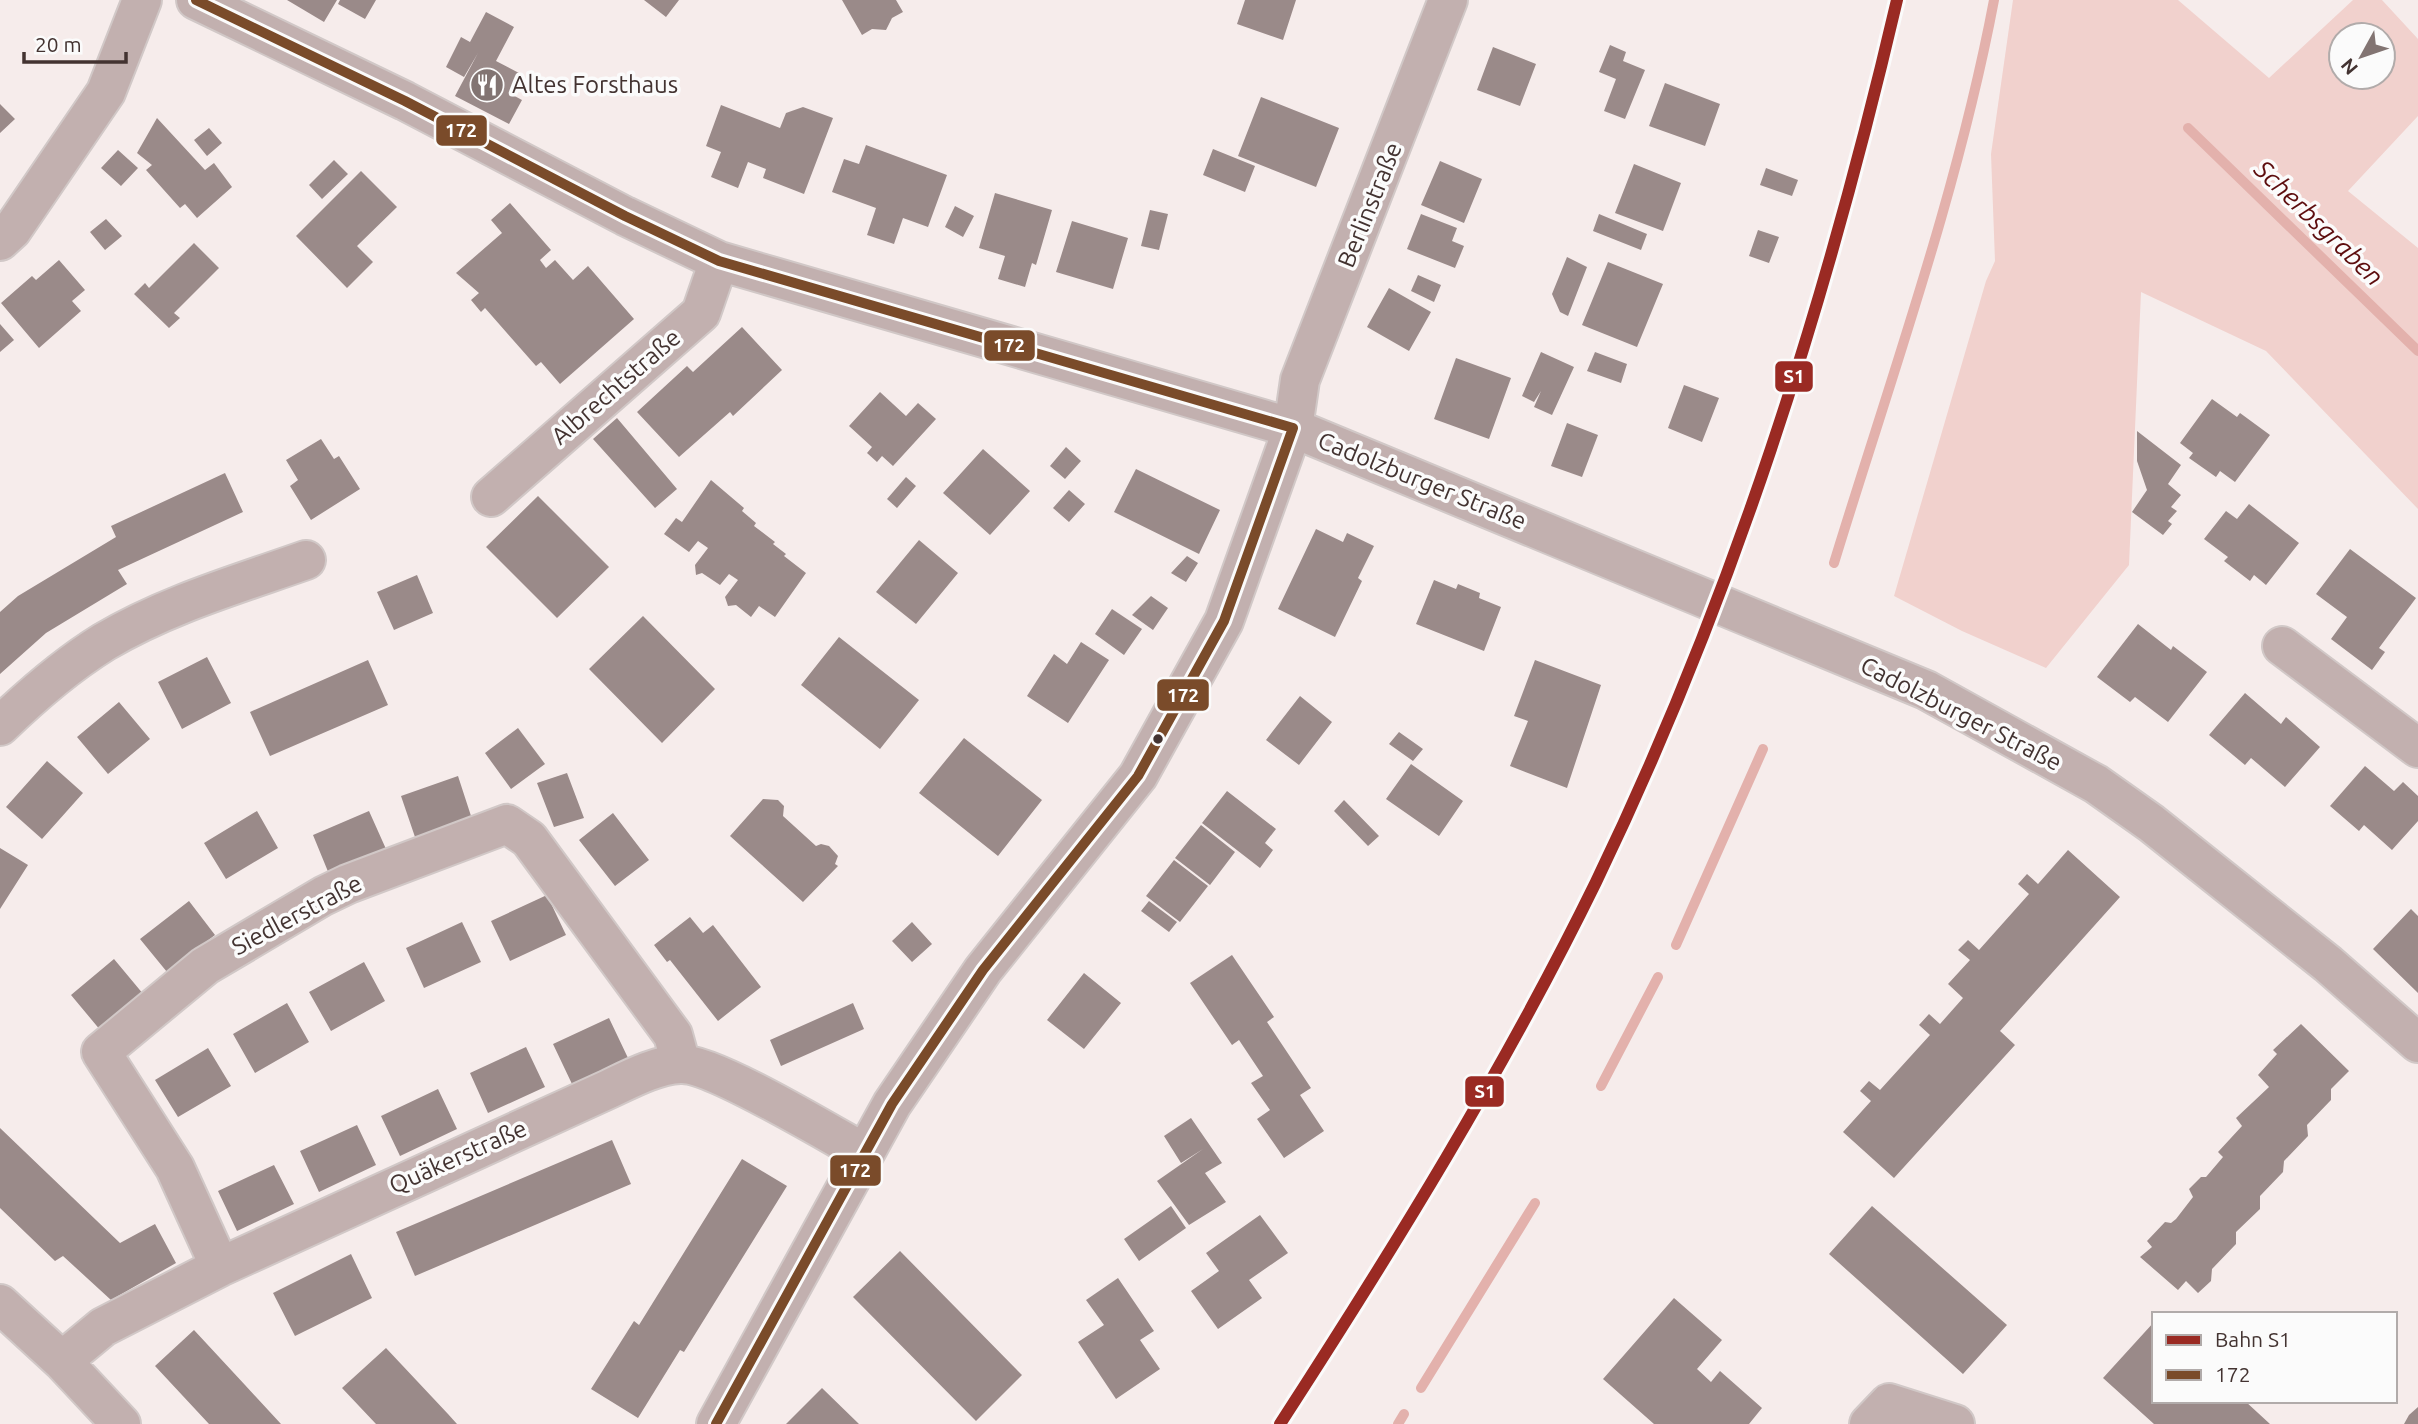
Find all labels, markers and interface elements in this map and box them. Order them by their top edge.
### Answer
scale bar [24,21,126,65]
north arrow [2327,21,2397,91]
text: 20 m [35,32,82,56]
text: N [2336,54,2362,79]
restaurant icon: Altes Forsthaus [468,66,506,104]
place label: Altes Forsthaus [512,71,678,98]
line badge: 172 [435,114,488,147]
text: 172 [445,119,477,141]
street label: Berlinstraße [1332,138,1407,271]
water label: Scherbsgraben [2248,153,2390,291]
street label: Albrechtstraße [546,323,685,450]
line badge: 172 [983,329,1036,362]
text: 172 [993,334,1025,356]
line badge: S1 [1774,360,1814,393]
text: S1 [1783,365,1805,387]
street label: Cadolzburger Straße [1314,426,1530,535]
street label: Cadolzburger Straße [1856,651,2066,776]
line badge: 172 [1156,678,1210,712]
text: 172 [1167,684,1199,706]
unlabelled marker [1151,732,1165,746]
street label: Siedlerstraße [227,869,366,960]
line badge: S1 [1464,1075,1505,1108]
text: S1 [1474,1080,1496,1102]
street label: Quäkerstraße [385,1114,531,1199]
line badge: 172 [829,1154,882,1187]
text: 172 [839,1159,871,1181]
legend [2152,1312,2397,1403]
text: Bahn S1 [2215,1327,2291,1351]
text: 172 [2215,1362,2251,1386]

